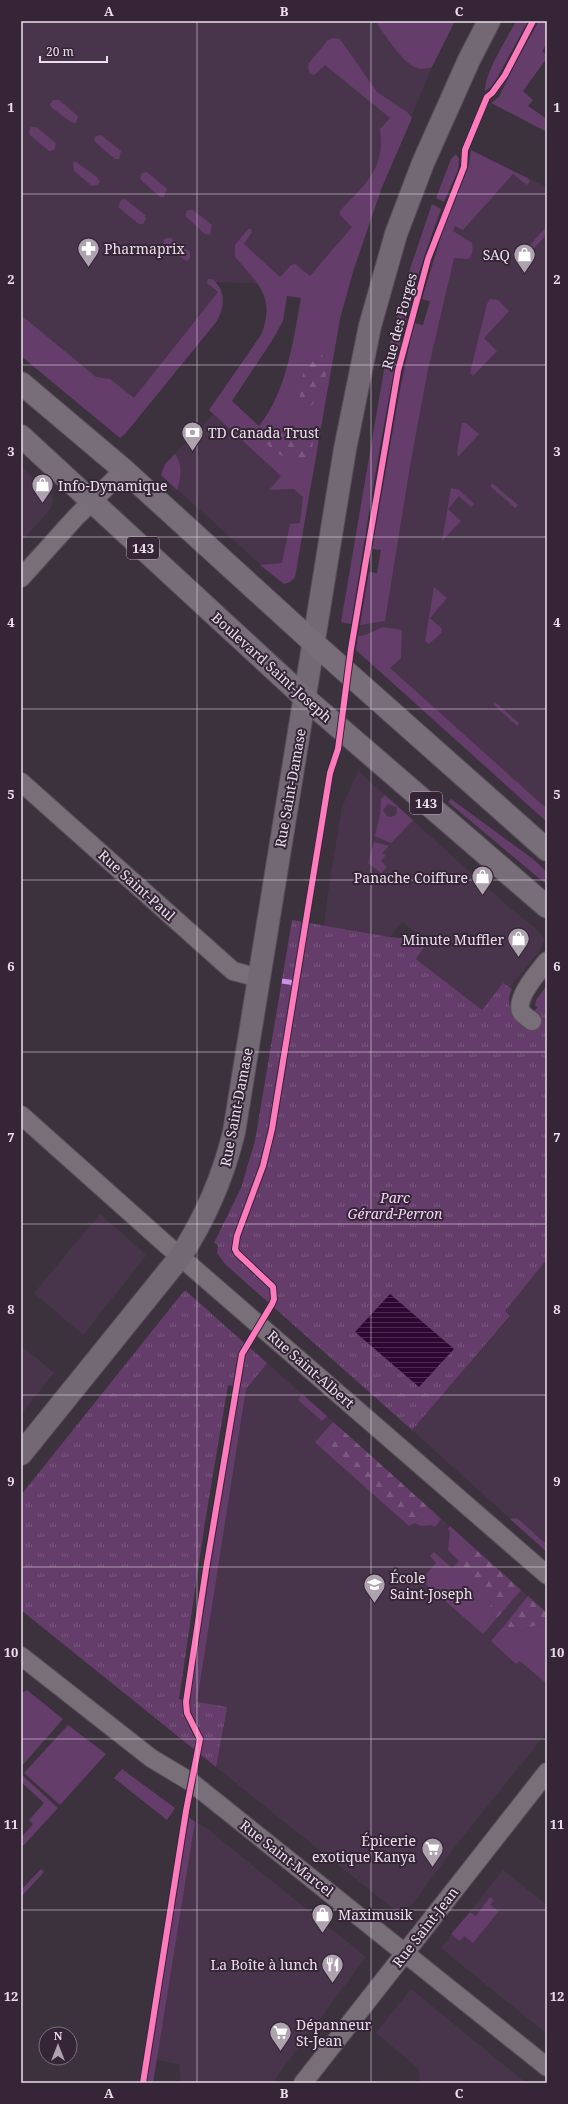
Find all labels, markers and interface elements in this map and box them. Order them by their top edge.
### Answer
text: A [104,2,114,20]
text: B [280,2,289,20]
text: C [455,2,464,20]
scale bar [40,38,107,64]
text: 20 m [46,43,74,60]
text: 1 [7,98,15,116]
text: 1 [553,98,561,116]
pharmacy icon: Pharmaprix [75,235,101,268]
place label: Pharmaprix [104,239,186,258]
shop icon: SAQ [512,241,538,274]
place label: SAQ [483,245,510,264]
text: 2 [7,270,15,288]
text: 2 [553,270,561,288]
street label: Rue des Forges [377,271,421,371]
bank icon: TD Canada Trust [180,419,206,452]
place label: TD Canada Trust [208,423,319,442]
text: 3 [7,442,15,460]
text: 3 [553,442,561,460]
shop icon: Info-Dynamique [29,472,55,505]
place label: Info-Dynamique [58,476,167,495]
road number: 143 [127,537,159,559]
street label: Boulevard Saint-Joseph [208,608,336,726]
text: 4 [7,613,15,631]
text: 4 [553,613,561,631]
street label: Rue Saint-Damase [270,727,310,849]
text: 5 [7,785,15,803]
text: 5 [553,785,561,803]
road number: 143 [410,792,442,814]
street label: Rue Saint-Paul [95,845,180,925]
shop icon: Panache Coiffure [470,864,496,897]
place label: Panache Coiffure [354,868,468,887]
shop icon: Minute Muffler [506,926,532,959]
place label: Minute Muffler [402,930,504,949]
text: 6 [7,957,15,975]
text: 6 [553,957,561,975]
street label: Rue Saint-Damase [215,1046,257,1168]
text: 7 [7,1128,15,1146]
text: 7 [553,1128,561,1146]
park label: Parc Gérard-Perron [348,1188,443,1223]
text: 8 [7,1300,15,1318]
text: 8 [553,1300,561,1318]
street label: Rue Saint-Albert [264,1326,359,1412]
text: 9 [7,1472,15,1490]
text: 9 [553,1472,561,1490]
place label: École Saint-Joseph [390,1568,473,1603]
school or university icon: École Saint-Joseph [362,1572,388,1605]
text: 10 [4,1643,18,1661]
text: 10 [550,1643,564,1661]
text: 11 [4,1815,18,1833]
street label: Rue Saint-Marcel [236,1815,338,1901]
text: 11 [550,1815,564,1833]
place label: Épicerie exotique Kanya [312,1831,416,1866]
supermarket icon: Épicerie exotique Kanya [419,1835,445,1868]
street label: Rue Saint-Jean [388,1883,462,1971]
shop icon: Maximusik [309,1901,335,1934]
place label: Maximusik [338,1905,413,1924]
restaurant icon: La Boîte à lunch [320,1951,346,1984]
place label: La Boîte à lunch [210,1955,318,1974]
text: 12 [4,1987,18,2005]
text: 12 [550,1987,564,2005]
place label: Dépanneur St-Jean [296,2015,372,2050]
supermarket icon: Dépanneur St-Jean [268,2019,294,2052]
north arrow [38,2026,78,2066]
text: N [54,2028,63,2043]
text: A [104,2084,114,2102]
text: B [280,2084,289,2102]
text: C [455,2084,464,2102]

